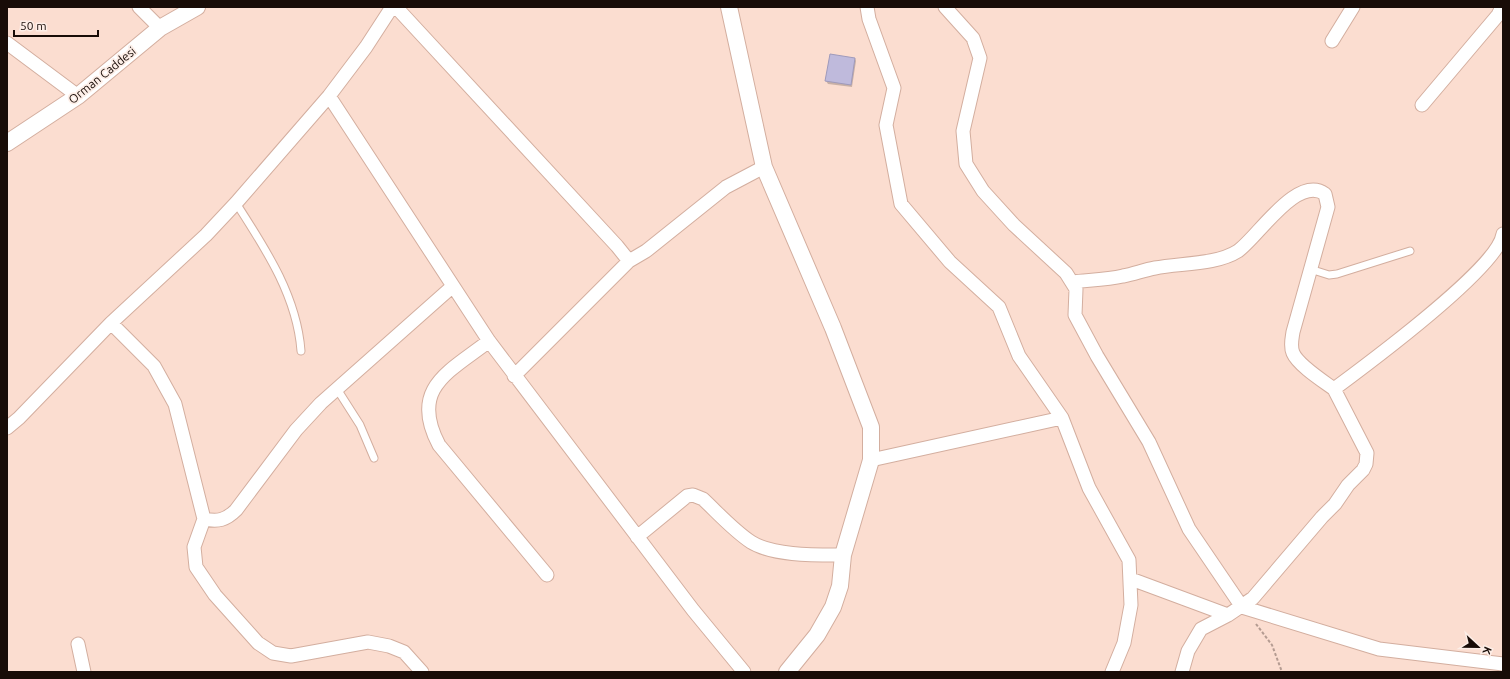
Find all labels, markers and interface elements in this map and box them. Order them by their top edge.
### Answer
scale bar [14,12,98,38]
text: 50 m [20,19,47,32]
street label: Orman Caddesi [66,44,138,106]
north arrow [1458,627,1498,667]
text: K [1480,645,1494,657]

